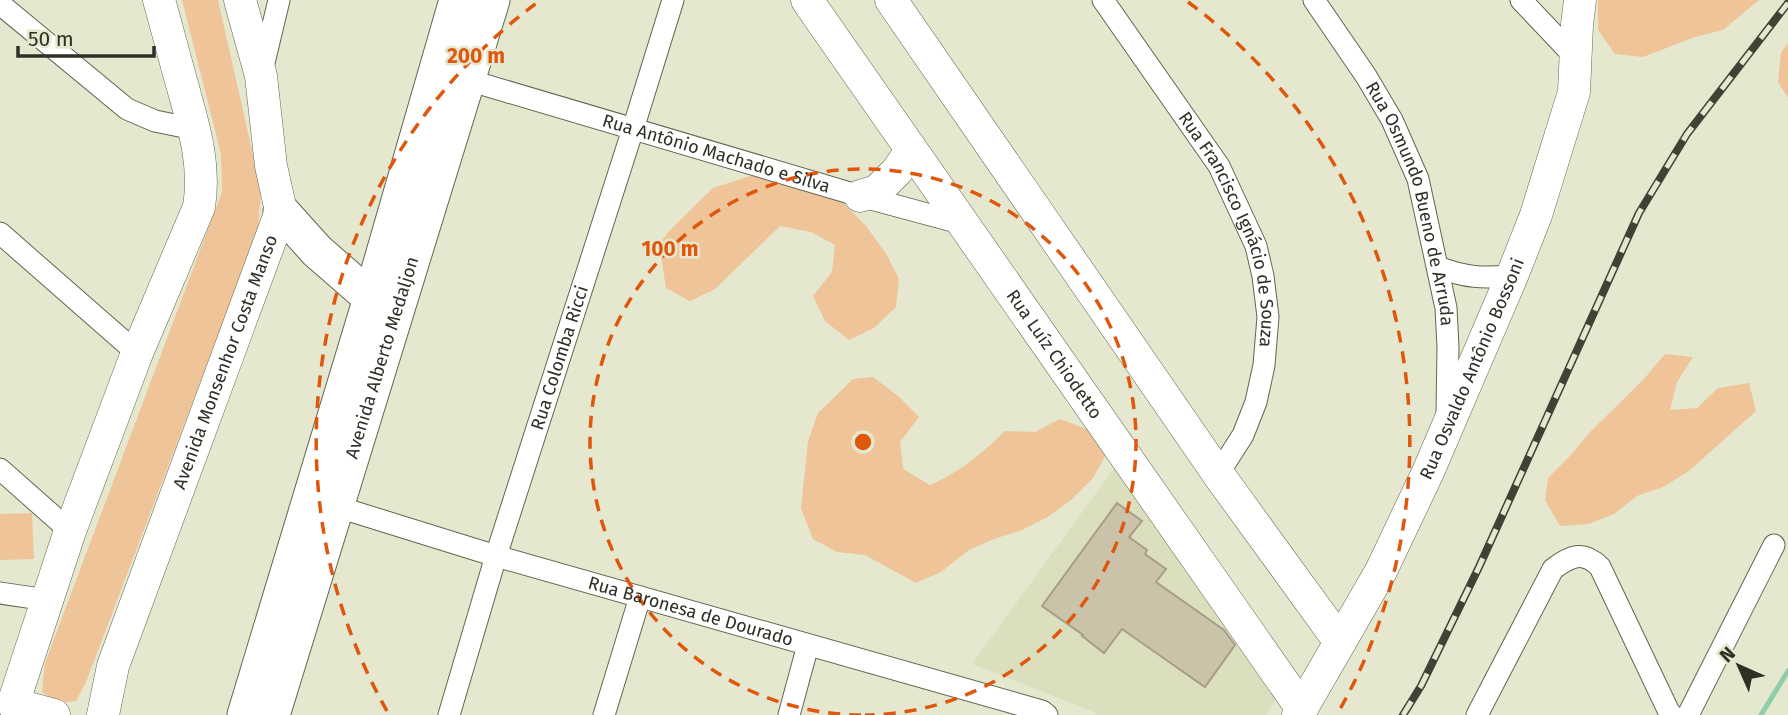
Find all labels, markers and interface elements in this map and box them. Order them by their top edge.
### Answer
scale bar [18,14,154,58]
text: 50 m [28,26,74,52]
text: 200 m [447,43,505,69]
street label: Rua Osmundo Bueno de Arruda [1361,78,1458,326]
street label: Rua Francisco Ignácio de Souza [1174,108,1279,348]
street label: Rua Antônio Machado e Silva [600,109,833,198]
street label: Avenida Monsenhor Costa Manso [168,232,282,492]
text: 100 m [641,236,699,262]
street label: Avenida Alberto Medaljon [341,254,423,461]
street label: Rua Osvaldo Antônio Bossoni [1415,255,1529,483]
street label: Rua Colomba Ricci [526,283,593,433]
street label: Rua Luíz Chiodetto [1002,285,1107,423]
centre of rings [851,430,875,454]
street label: Rua Baronesa de Dourado [586,572,796,651]
north arrow [1704,631,1774,701]
text: N [1715,642,1740,667]

